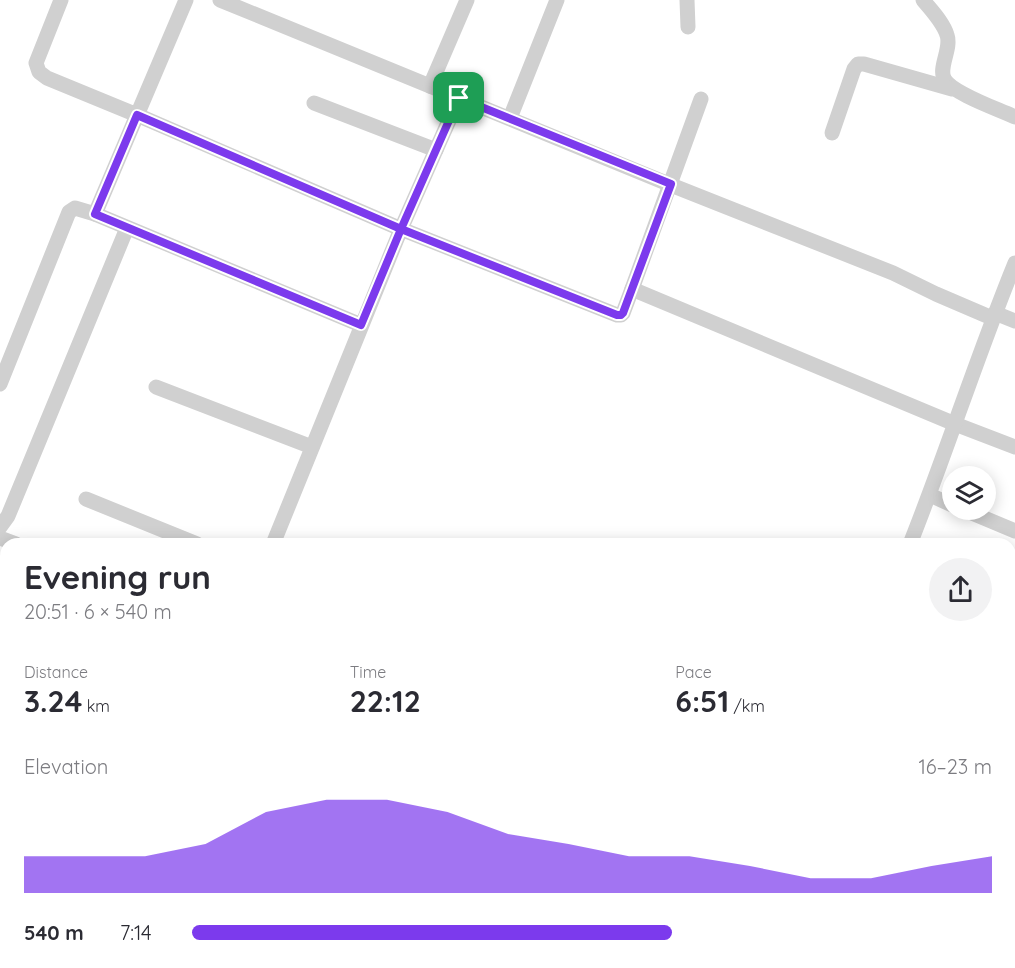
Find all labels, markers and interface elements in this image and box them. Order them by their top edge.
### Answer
pin [433,72,484,123]
icon: arrive [442,81,475,114]
map controls [942,466,996,520]
button: layers [942,466,996,520]
text: Evening run [24,556,211,597]
button: share [929,558,992,621]
text: 20:51 · 6 × 540 m [24,599,172,624]
text: Distance [24,662,88,682]
text: Time [350,662,386,682]
text: Pace [675,662,712,682]
text: 3.24 [24,682,82,720]
text: 22:12 [350,682,421,720]
text: 6:51 [675,682,729,720]
text: km [82,696,110,716]
text: /km [729,696,765,716]
text: Elevation [24,754,108,779]
text: 16–23 m [918,754,992,779]
text: 540 m [24,920,84,945]
text: 7:14 [120,920,152,945]

